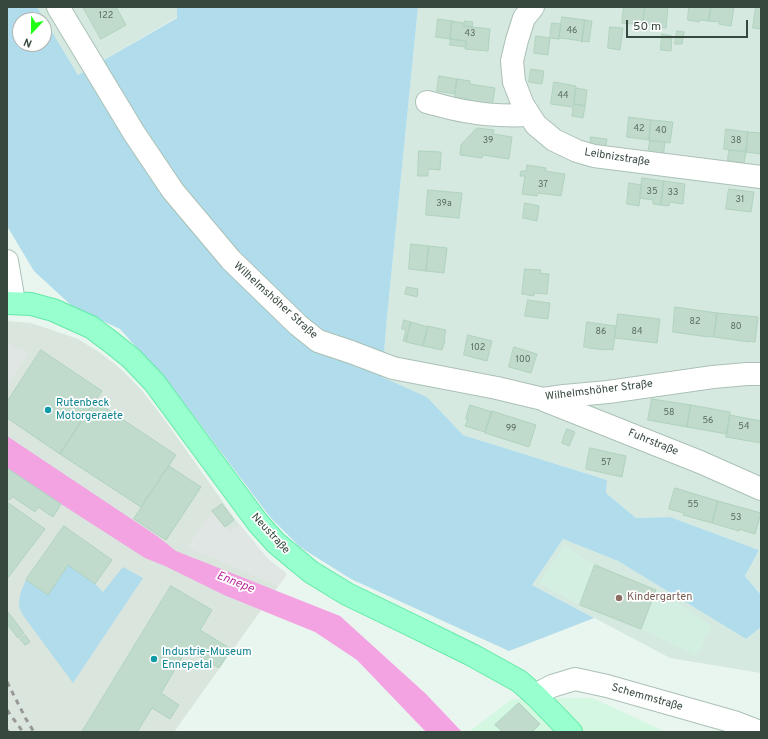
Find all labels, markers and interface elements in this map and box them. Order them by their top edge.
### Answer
house number: 122 [99,11,113,21]
north arrow [12,12,52,52]
scale bar [628,12,750,38]
text: 50 m [633,19,661,35]
house number: 46 [567,26,577,36]
house number: 43 [464,29,476,39]
text: N [22,34,34,50]
house number: 44 [557,91,569,101]
house number: 42 [633,124,645,134]
house number: 40 [655,126,667,136]
house number: 39 [483,136,493,146]
house number: 38 [731,136,741,146]
street label: Leibnizstraße [583,146,651,170]
house number: 37 [538,180,548,190]
house number: 35 [646,187,658,197]
house number: 33 [668,188,678,198]
house number: 31 [736,195,744,205]
house number: 39a [436,199,452,209]
street label: Wilhelmshöher Straße [230,260,320,342]
house number: 82 [690,317,700,327]
house number: 80 [730,322,742,332]
house number: 86 [596,327,606,337]
house number: 84 [631,327,643,337]
house number: 102 [471,343,485,353]
house number: 100 [516,355,530,365]
street label: Wilhelmshöher Straße [544,378,654,404]
place label: Rutenbeck Motorgeraete [56,397,123,423]
marker: Rutenbeck Motorgeraete [43,405,53,415]
house number: 58 [663,408,675,418]
house number: 56 [703,416,713,426]
house number: 54 [738,422,750,432]
house number: 99 [506,424,516,434]
street label: Fuhrstraße [626,427,680,459]
house number: 57 [601,458,611,468]
house number: 55 [687,500,699,510]
street label: Neustraße [248,511,292,557]
house number: 53 [730,513,742,523]
water label: Ennepe [214,569,256,597]
place label: Kindergarten [627,591,693,605]
marker: Kindergarten [614,593,624,603]
place label: Industrie-Museum Ennepetal [162,646,252,672]
marker: Industrie-Museum Ennepetal [149,654,159,664]
street label: Schemmstraße [610,682,684,714]

